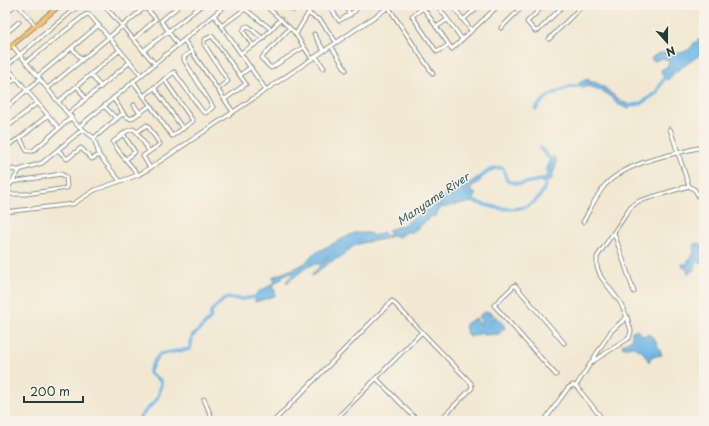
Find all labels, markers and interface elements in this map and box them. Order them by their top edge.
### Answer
north arrow [647,22,687,62]
text: N [663,42,678,61]
water label: Manyame River [393,167,474,229]
scale bar [24,378,83,404]
text: 200 m [30,382,70,400]

